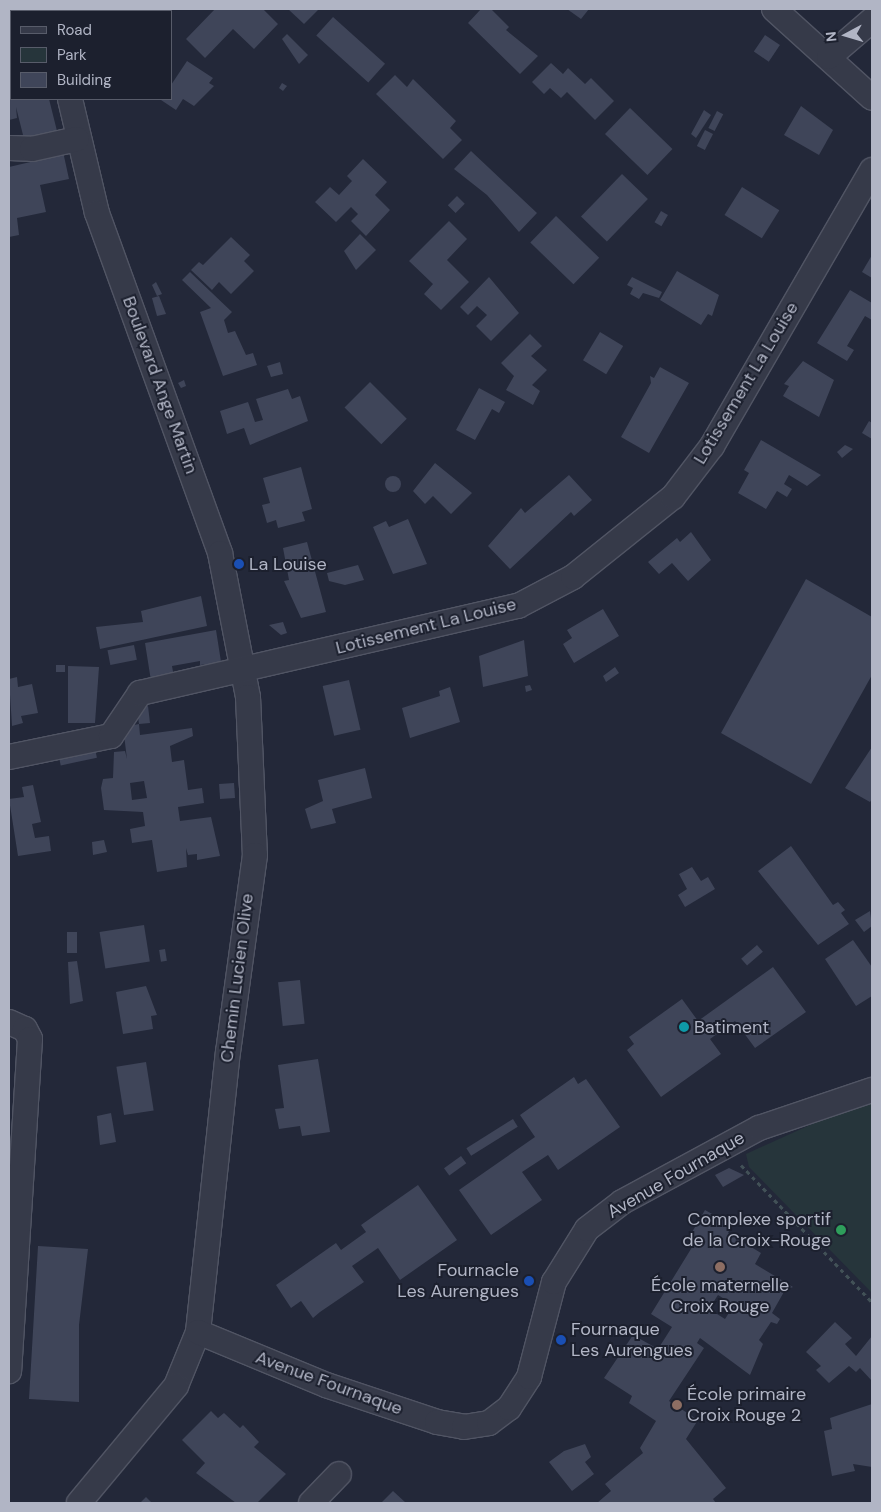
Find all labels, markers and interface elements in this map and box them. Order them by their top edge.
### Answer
legend [10,10,172,100]
north arrow [821,10,871,60]
text: Road [57,20,92,40]
text: N [822,31,841,43]
text: Park [57,45,87,65]
text: Building [57,70,112,90]
street label: Boulevard Ange Martin [118,293,202,477]
street label: Lotissement La Louise [689,298,803,468]
place label: La Louise [249,553,327,575]
marker: La Louise [233,558,245,570]
street label: Lotissement La Louise [334,593,518,659]
street label: Chemin Lucien Olive [216,892,258,1064]
place label: Batiment [694,1016,769,1038]
marker: Batiment [678,1021,690,1033]
street label: Avenue Fournaque [604,1127,748,1223]
place label: Complexe sportif de la Croix-Rouge [682,1209,831,1252]
marker: Complexe sportif de la Croix-Rouge [835,1224,847,1236]
place label: Fournacle Les Aurengues [397,1260,519,1302]
marker: École maternelle Croix Rouge [714,1261,726,1273]
marker: Fournacle Les Aurengues [523,1275,535,1287]
place label: École maternelle Croix Rouge [651,1275,789,1318]
place label: Fournaque Les Aurengues [571,1319,693,1362]
marker: Fournaque Les Aurengues [555,1334,567,1346]
street label: Avenue Fournaque [253,1346,405,1420]
place label: École primaire Croix Rouge 2 [687,1384,806,1426]
marker: École primaire Croix Rouge 2 [671,1399,683,1411]

